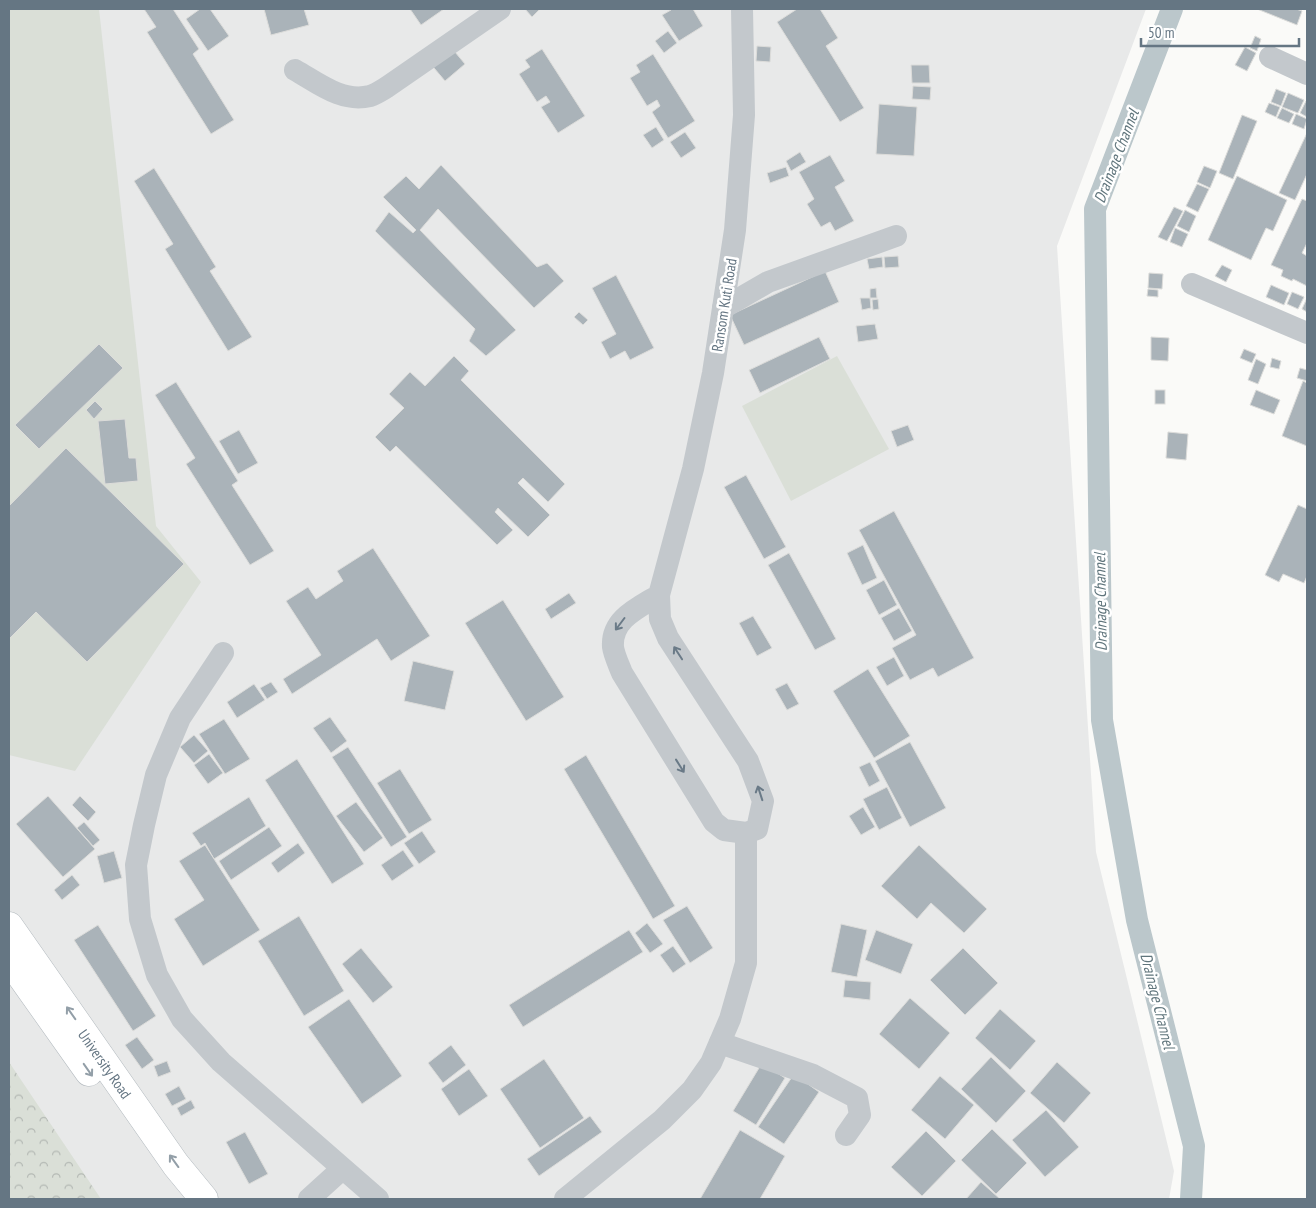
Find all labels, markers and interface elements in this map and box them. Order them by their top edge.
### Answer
scale bar [1141,15,1298,47]
text: 50 m [1148,23,1174,42]
water label: Drainage Channel [1089,105,1143,205]
street label: Ransom Kuti Road [707,257,741,353]
water label: Drainage Channel [1089,551,1111,651]
one-way arrow [615,617,625,631]
one-way arrow [672,647,682,661]
one-way arrow [675,759,685,773]
one-way arrow [755,785,765,801]
water label: Drainage Channel [1136,951,1180,1052]
one-way arrow [66,1007,76,1021]
street label: University Road [74,1025,136,1102]
one-way arrow [83,1063,93,1077]
one-way arrow [169,1154,179,1168]

